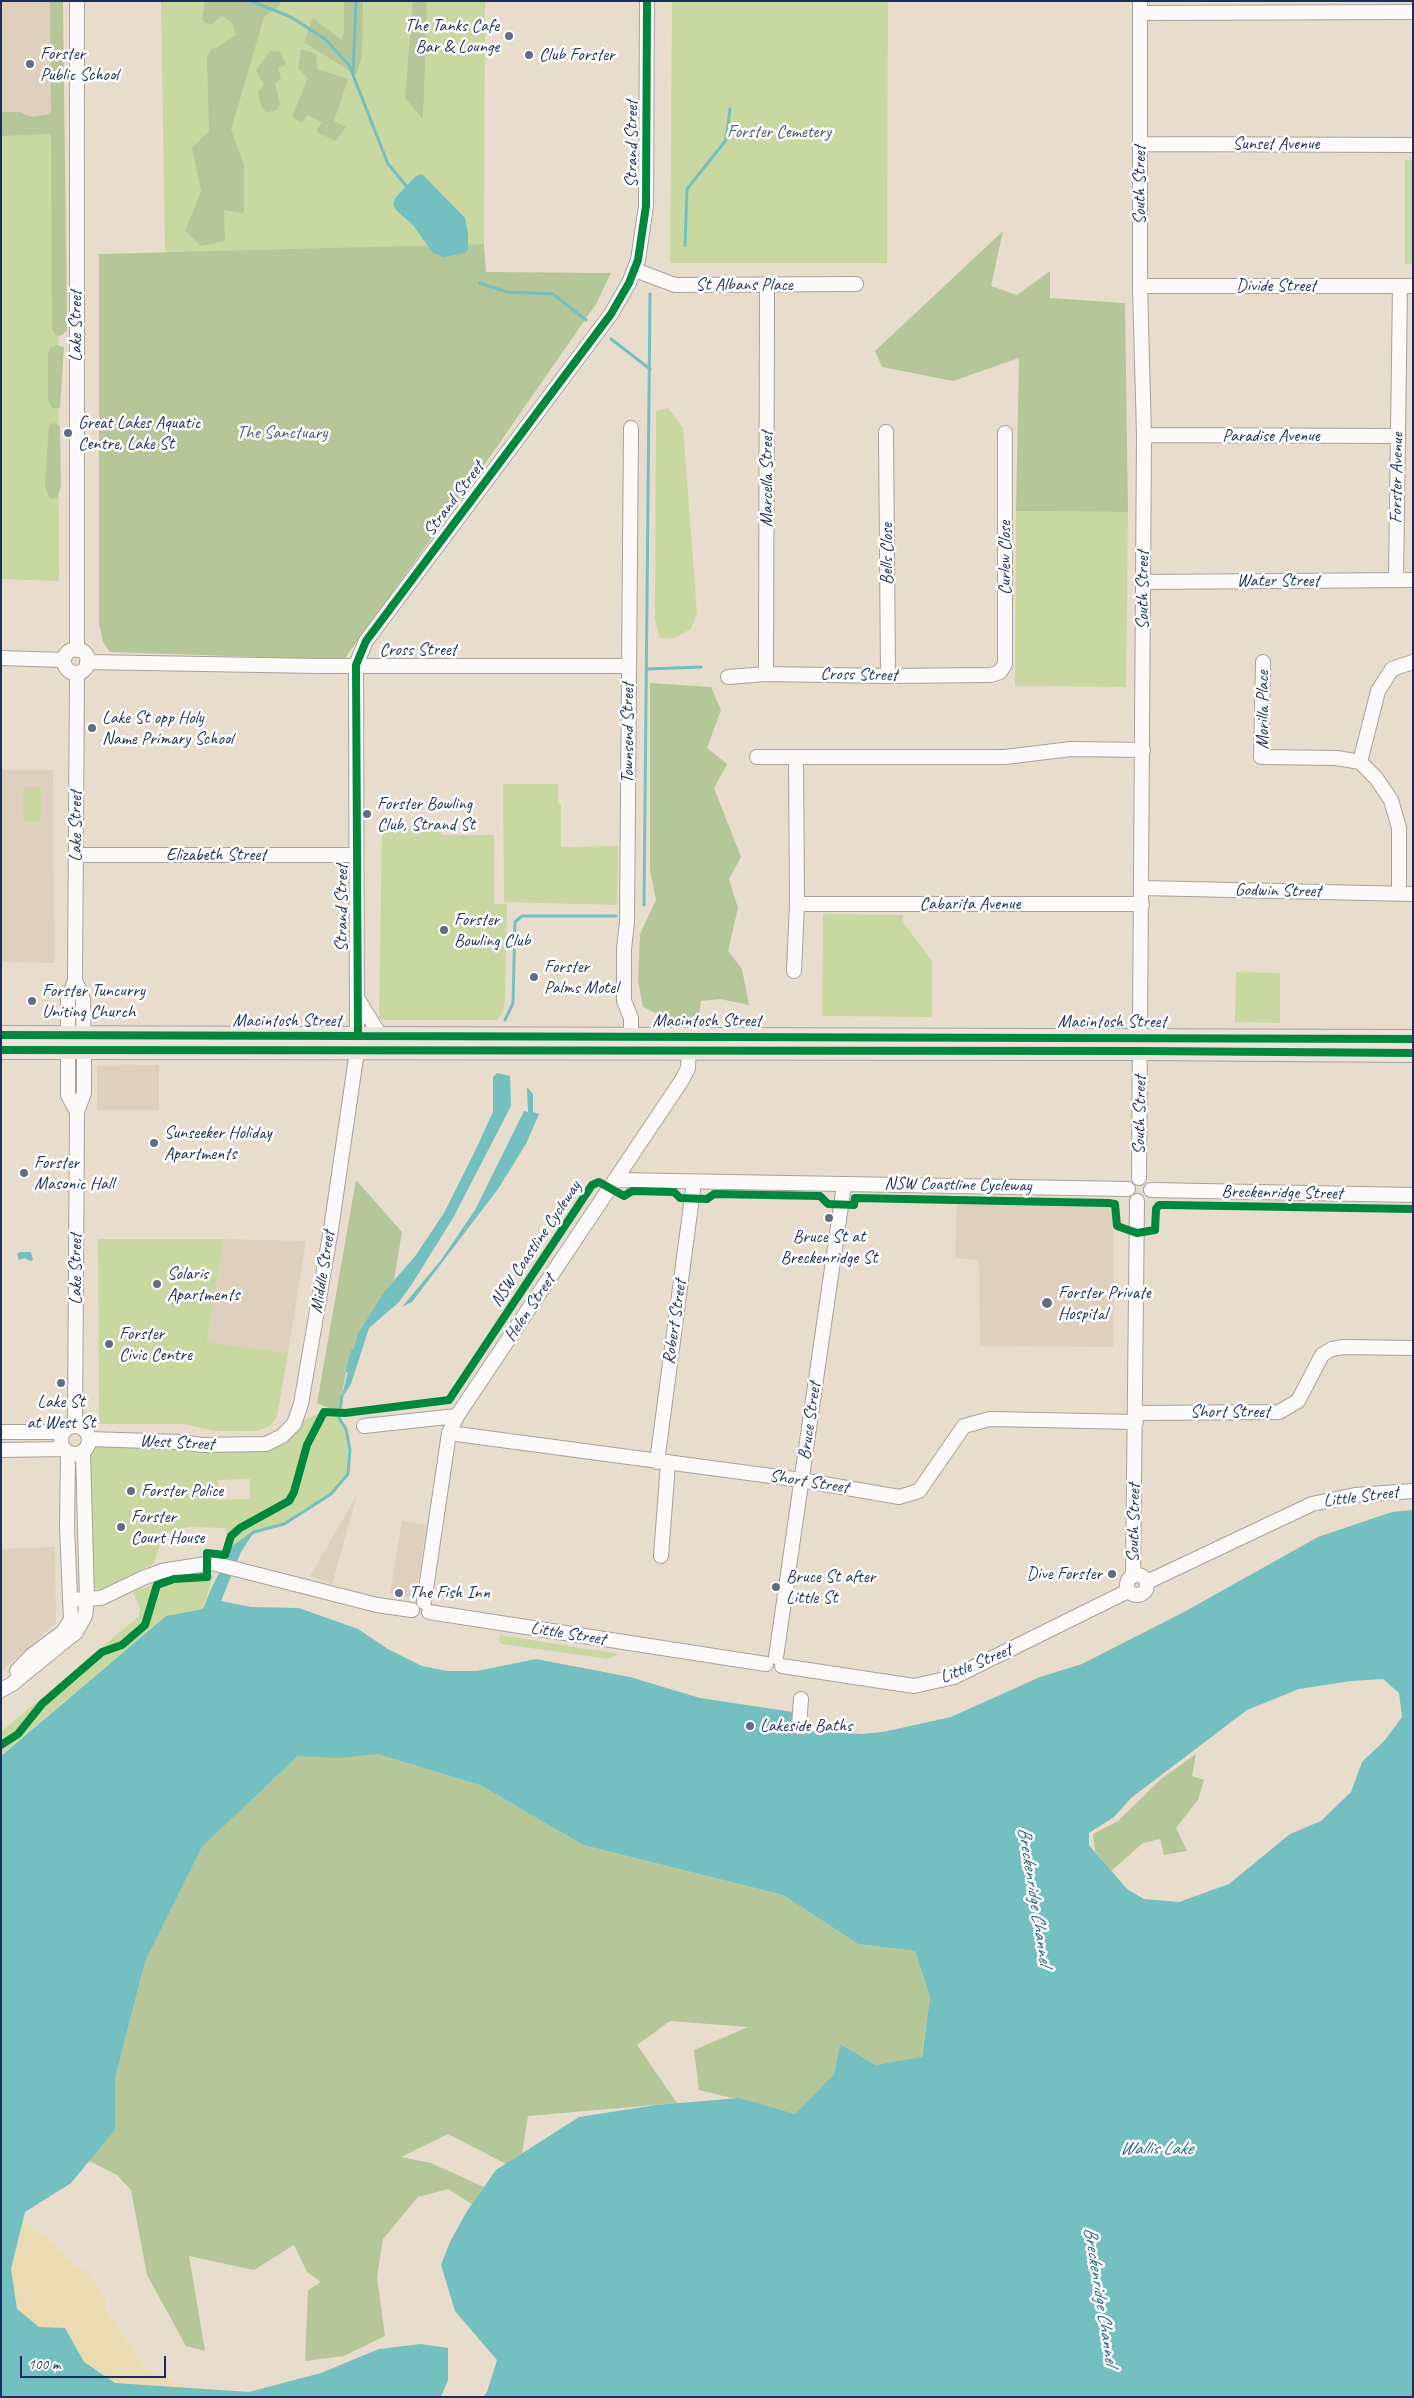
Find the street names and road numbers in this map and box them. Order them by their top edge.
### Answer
street label: Strand Street [621,100,643,188]
street label: Sunset Avenue [1233,133,1319,155]
street label: South Street [1129,145,1151,225]
street label: St Albans Place [695,274,793,296]
street label: Divide Street [1236,275,1316,297]
street label: Lake Street [65,290,87,362]
street label: Paradise Avenue [1222,425,1320,447]
street label: Marcella Street [756,431,778,527]
street label: Forster Avenue [1385,432,1409,524]
street label: Strand Street [419,457,489,541]
street label: Curlew Close [994,521,1016,595]
street label: Bells Close [876,523,898,585]
street label: South Street [1132,550,1154,630]
street label: Water Street [1237,570,1319,592]
street label: Cross Street [379,639,457,661]
street label: Cross Street [820,664,898,686]
street label: Morilla Place [1252,671,1274,749]
street label: Townsend Street [617,683,639,783]
street label: Lake Street [65,790,87,862]
street label: Elizabeth Street [166,844,266,866]
street label: Strand Street [331,864,353,952]
street label: Godwin Street [1235,879,1321,903]
street label: Cabarita Avenue [920,893,1020,915]
street label: Macintosh Street [233,1010,341,1032]
street label: Macintosh Street [653,1010,761,1032]
street label: Macintosh Street [1058,1011,1166,1033]
street label: South Street [1129,1075,1151,1155]
street label: NSW Coastline Cycleway [884,1173,1032,1197]
street label: NSW Coastline Cycleway [486,1177,586,1311]
street label: Breckenridge Street [1221,1181,1343,1205]
street label: Middle Street [306,1229,340,1315]
street label: Lake Street [65,1233,87,1305]
street label: Helen Street [500,1270,560,1346]
street label: Robert Street [658,1278,692,1366]
street label: Bruce Street [794,1381,826,1461]
street label: Short Street [1190,1401,1270,1423]
street label: West Street [139,1430,215,1456]
street label: Short Street [768,1465,850,1499]
street label: Little Street [1322,1482,1400,1512]
street label: South Street [1123,1483,1145,1563]
street label: Little Street [529,1617,607,1651]
street label: Little Street [937,1639,1015,1689]

